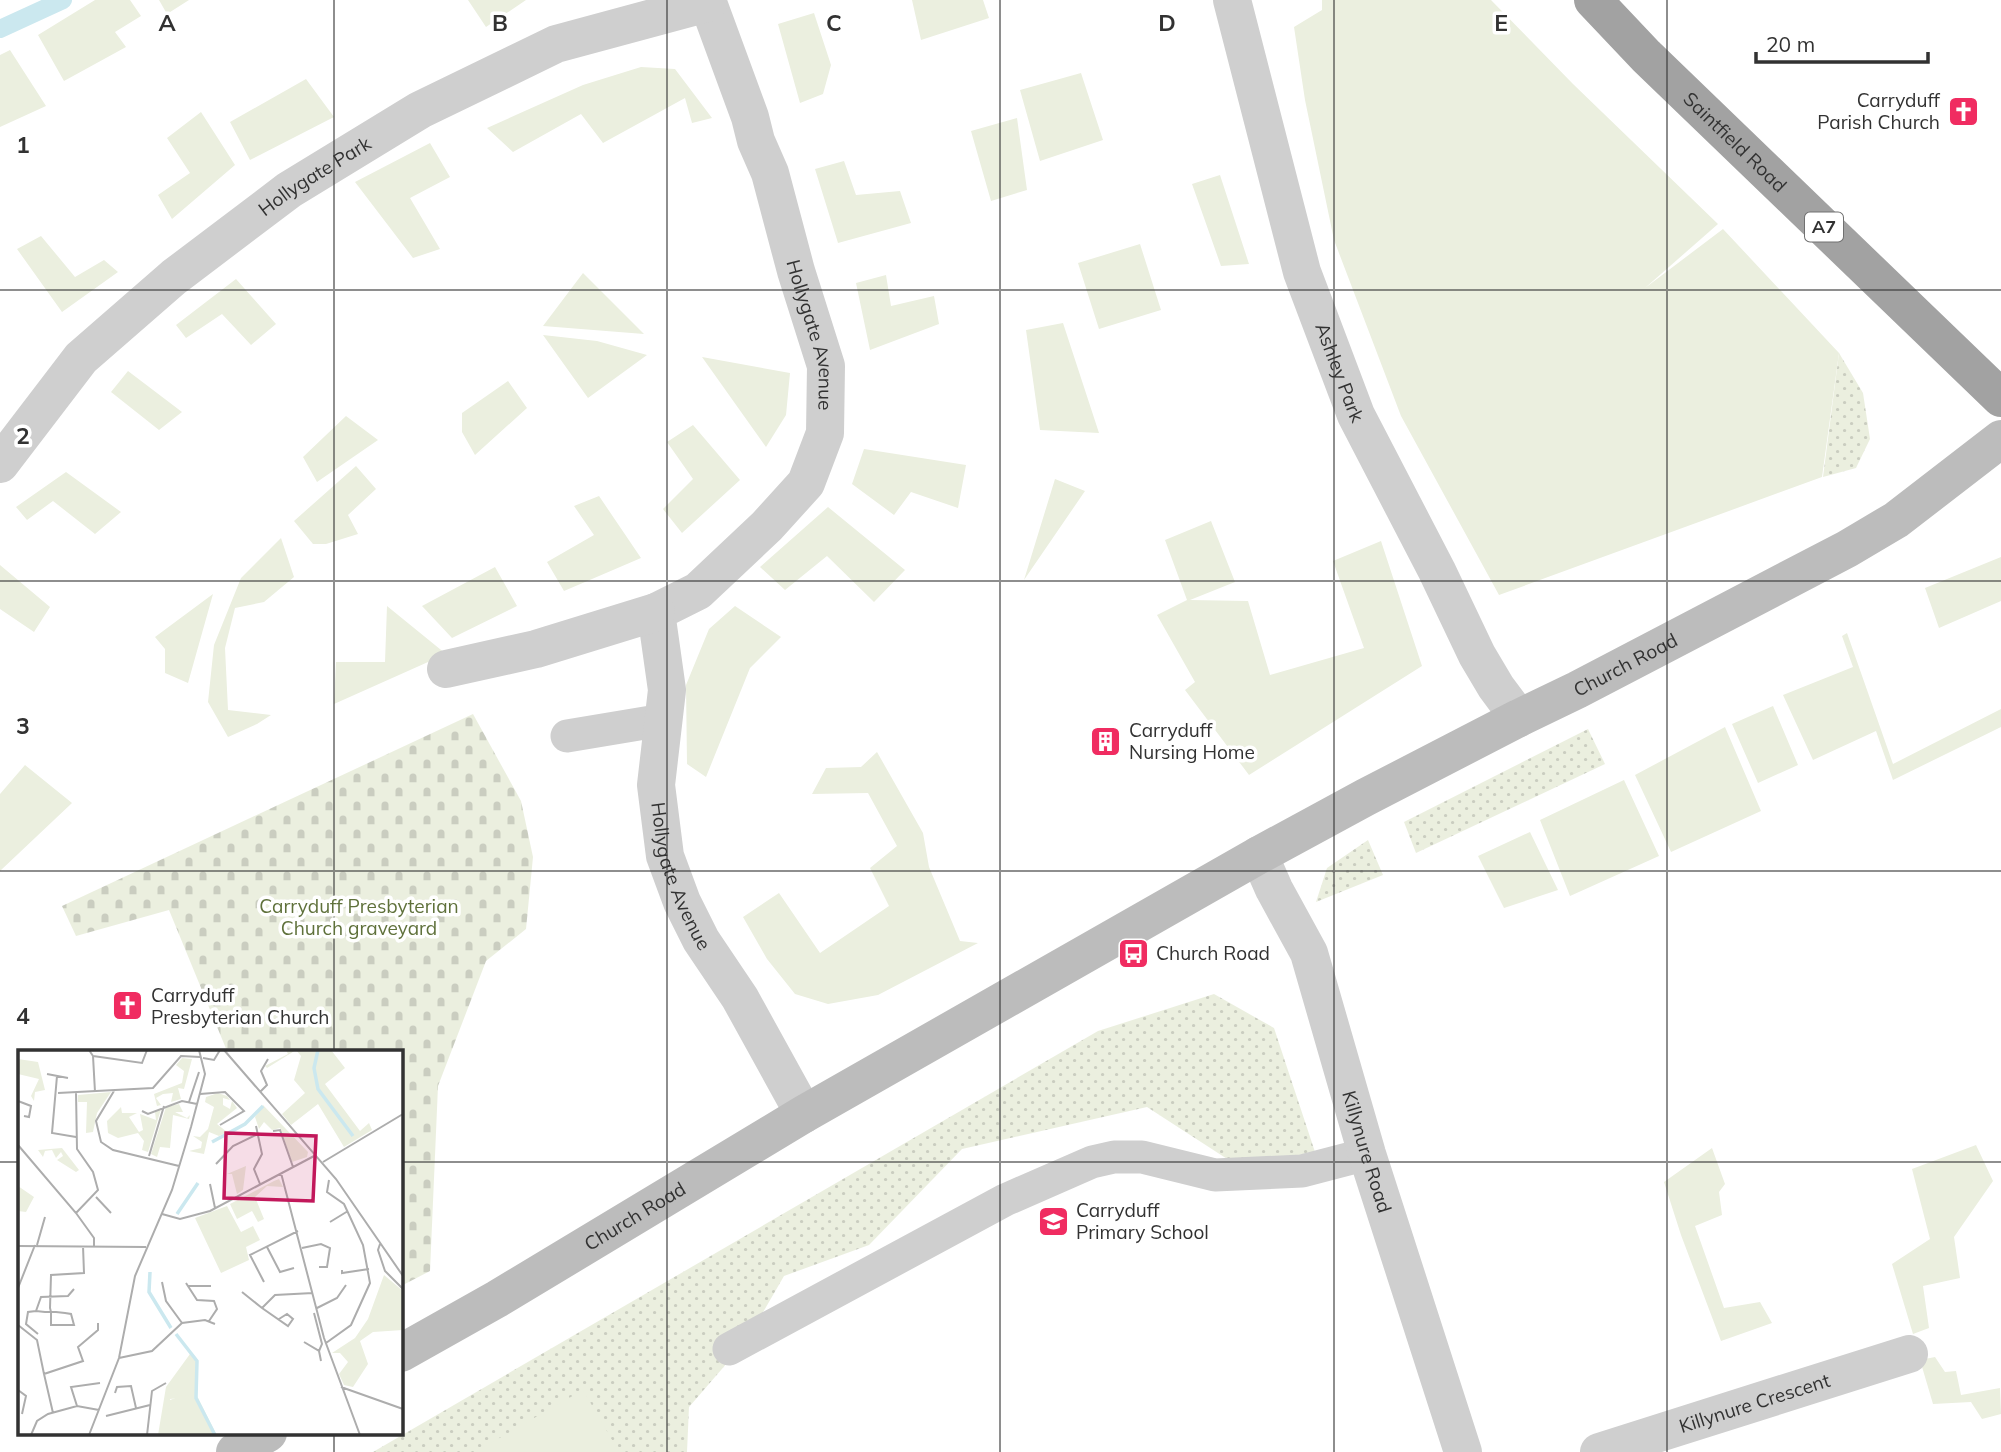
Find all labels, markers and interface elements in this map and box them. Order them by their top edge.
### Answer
text: A [158,8,176,37]
text: B [492,8,508,37]
text: C [826,8,842,37]
text: D [1158,8,1176,37]
text: E [1494,8,1508,37]
scale bar [1756,21,1927,65]
text: 20 m [1766,31,1815,57]
street label: Saintfield Road [1679,87,1792,197]
place label: Carryduff Parish Church [1817,88,1941,134]
church icon: Carryduff Parish Church [1946,94,1980,128]
text: 1 [16,130,30,159]
street label: Hollygate Park [253,131,375,221]
road number: A7 [1805,212,1843,242]
street label: Hollygate Avenue [781,257,838,411]
street label: Ashley Park [1310,319,1370,426]
text: 2 [16,421,30,450]
street label: Church Road [1569,628,1681,702]
text: 3 [16,711,30,740]
place label: Carryduff Nursing Home [1129,718,1255,764]
building icon: Carryduff Nursing Home [1089,724,1123,758]
street label: Hollygate Avenue [646,801,716,955]
park label: Carryduff Presbyterian Church graveyard [259,894,459,940]
bus stop icon: Church Road [1116,936,1150,970]
place label: Church Road [1156,941,1270,965]
place label: Carryduff Presbyterian Church [151,983,329,1029]
church icon: Carryduff Presbyterian Church [111,989,145,1023]
text: 4 [16,1001,30,1030]
inset map [18,1050,402,1434]
street label: Killynure Road [1337,1088,1397,1216]
street label: Church Road [580,1176,690,1256]
place label: Carryduff Primary School [1076,1198,1209,1244]
school or university icon: Carryduff Primary School [1036,1204,1070,1238]
street label: Killynure Crescent [1676,1368,1833,1438]

